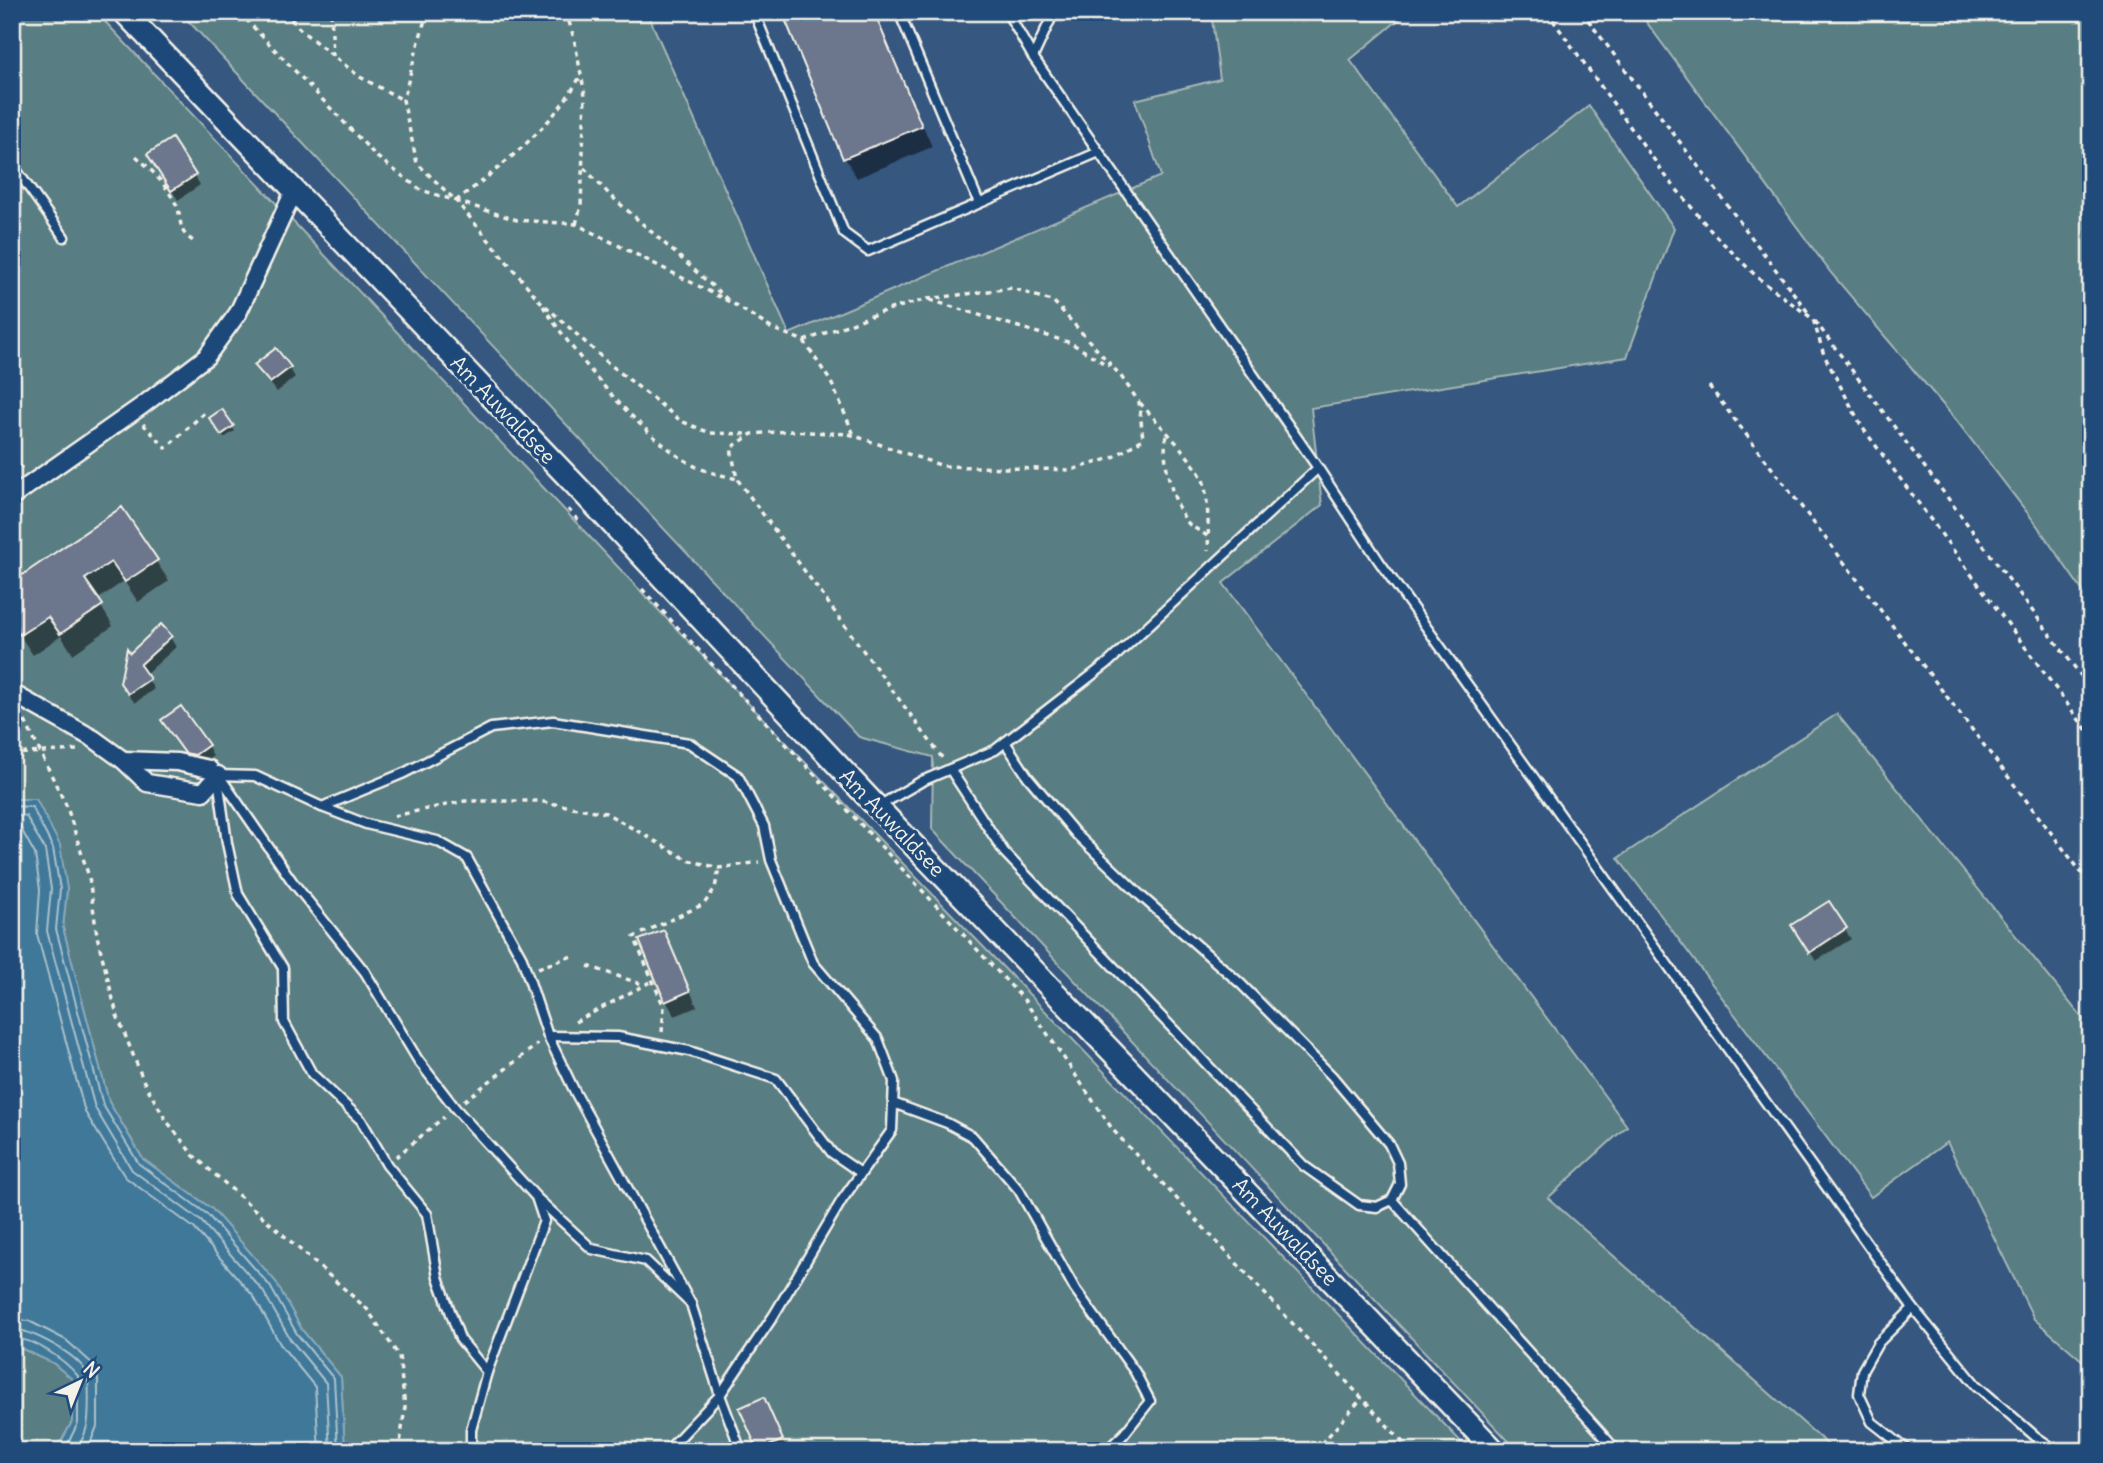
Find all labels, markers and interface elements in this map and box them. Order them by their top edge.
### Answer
street label: Am Auwaldsee [445,350,562,470]
street label: Am Auwaldsee [834,763,951,883]
street label: Am Auwaldsee [1227,1172,1344,1292]
north arrow [46,1348,116,1418]
text: N [79,1356,105,1383]

